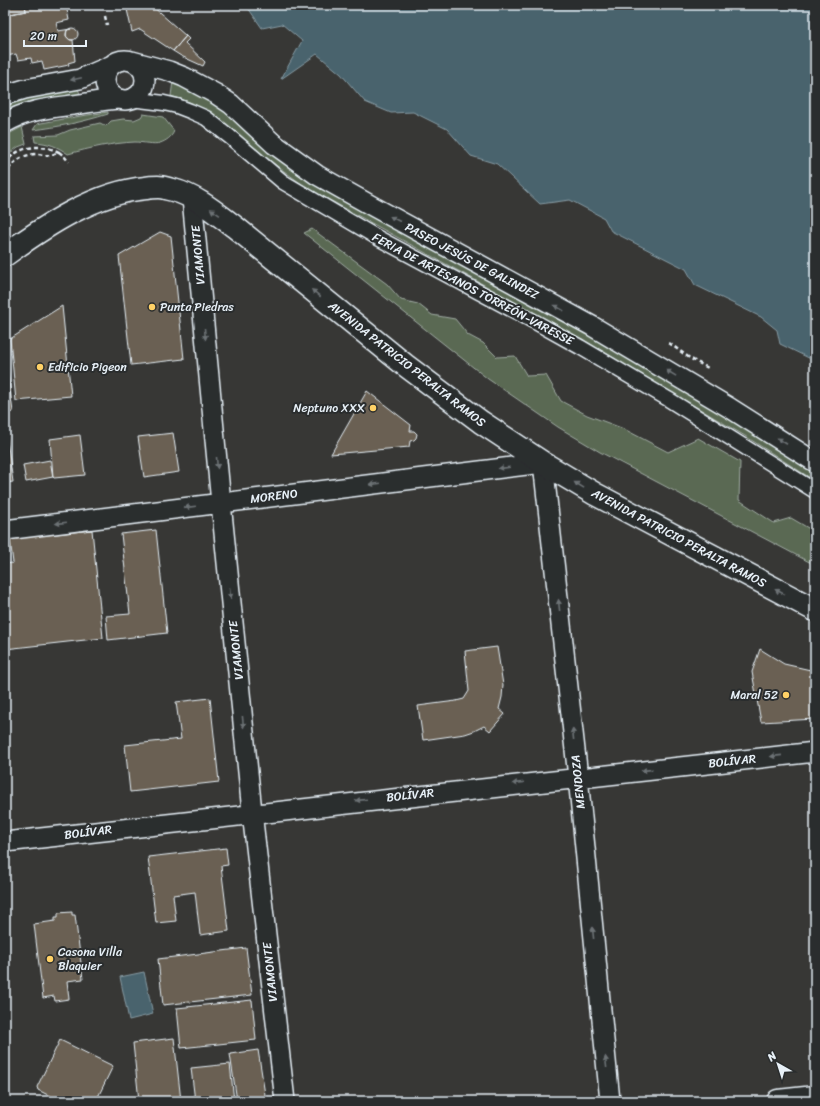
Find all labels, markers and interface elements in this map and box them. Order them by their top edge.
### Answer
scale bar [24,22,86,48]
text: 20 m [30,25,57,47]
one-way arrow [69,77,82,83]
one-way arrow [209,208,220,216]
one-way arrow [389,216,401,222]
street label: PASEO JESÚS DE GALINDEZ [401,216,543,306]
street label: VIAMONTE [184,223,212,286]
street label: FERIA DE ARTESANOS TORREÓN-VARESSE [368,226,579,352]
one-way arrow [311,289,322,298]
street label: AVENIDA PATRICIO PERALTA RAMOS [322,294,491,433]
place label: Punta Piedras [160,296,234,318]
marker: Punta Piedras [147,302,157,312]
one-way arrow [553,304,565,311]
one-way arrow [202,328,208,340]
place label: Edificio Pigeon [48,356,127,378]
marker: Edificio Pigeon [35,362,45,372]
one-way arrow [665,369,677,376]
place label: Neptuno XXX [293,397,365,419]
marker: Neptuno XXX [368,403,378,413]
one-way arrow [776,437,788,444]
one-way arrow [214,457,221,469]
one-way arrow [498,465,510,471]
one-way arrow [369,481,381,487]
one-way arrow [574,481,584,489]
street label: MORENO [249,482,299,510]
street label: AVENIDA PATRICIO PERALTA RAMOS [587,482,771,594]
one-way arrow [184,504,196,510]
one-way arrow [55,520,67,526]
one-way arrow [227,587,233,599]
one-way arrow [775,589,786,595]
one-way arrow [555,599,562,611]
street label: VIAMONTE [222,618,250,681]
place label: Maral 52 [730,684,778,706]
marker: Maral 52 [781,690,791,700]
one-way arrow [240,716,246,728]
one-way arrow [570,728,576,740]
street label: BOLÍVAR [707,747,758,774]
one-way arrow [770,753,782,760]
street label: MENDOZA [564,754,592,810]
one-way arrow [641,766,653,773]
one-way arrow [512,780,524,786]
street label: BOLÍVAR [385,781,436,808]
one-way arrow [355,797,367,804]
street label: BOLÍVAR [63,818,114,846]
one-way arrow [590,927,596,939]
street label: VIAMONTE [256,940,284,1003]
place label: Casona Villa Blaquier [58,941,123,977]
marker: Casona Villa Blaquier [45,954,55,964]
north arrow [758,1044,798,1084]
text: N [762,1047,781,1067]
one-way arrow [603,1056,609,1068]

